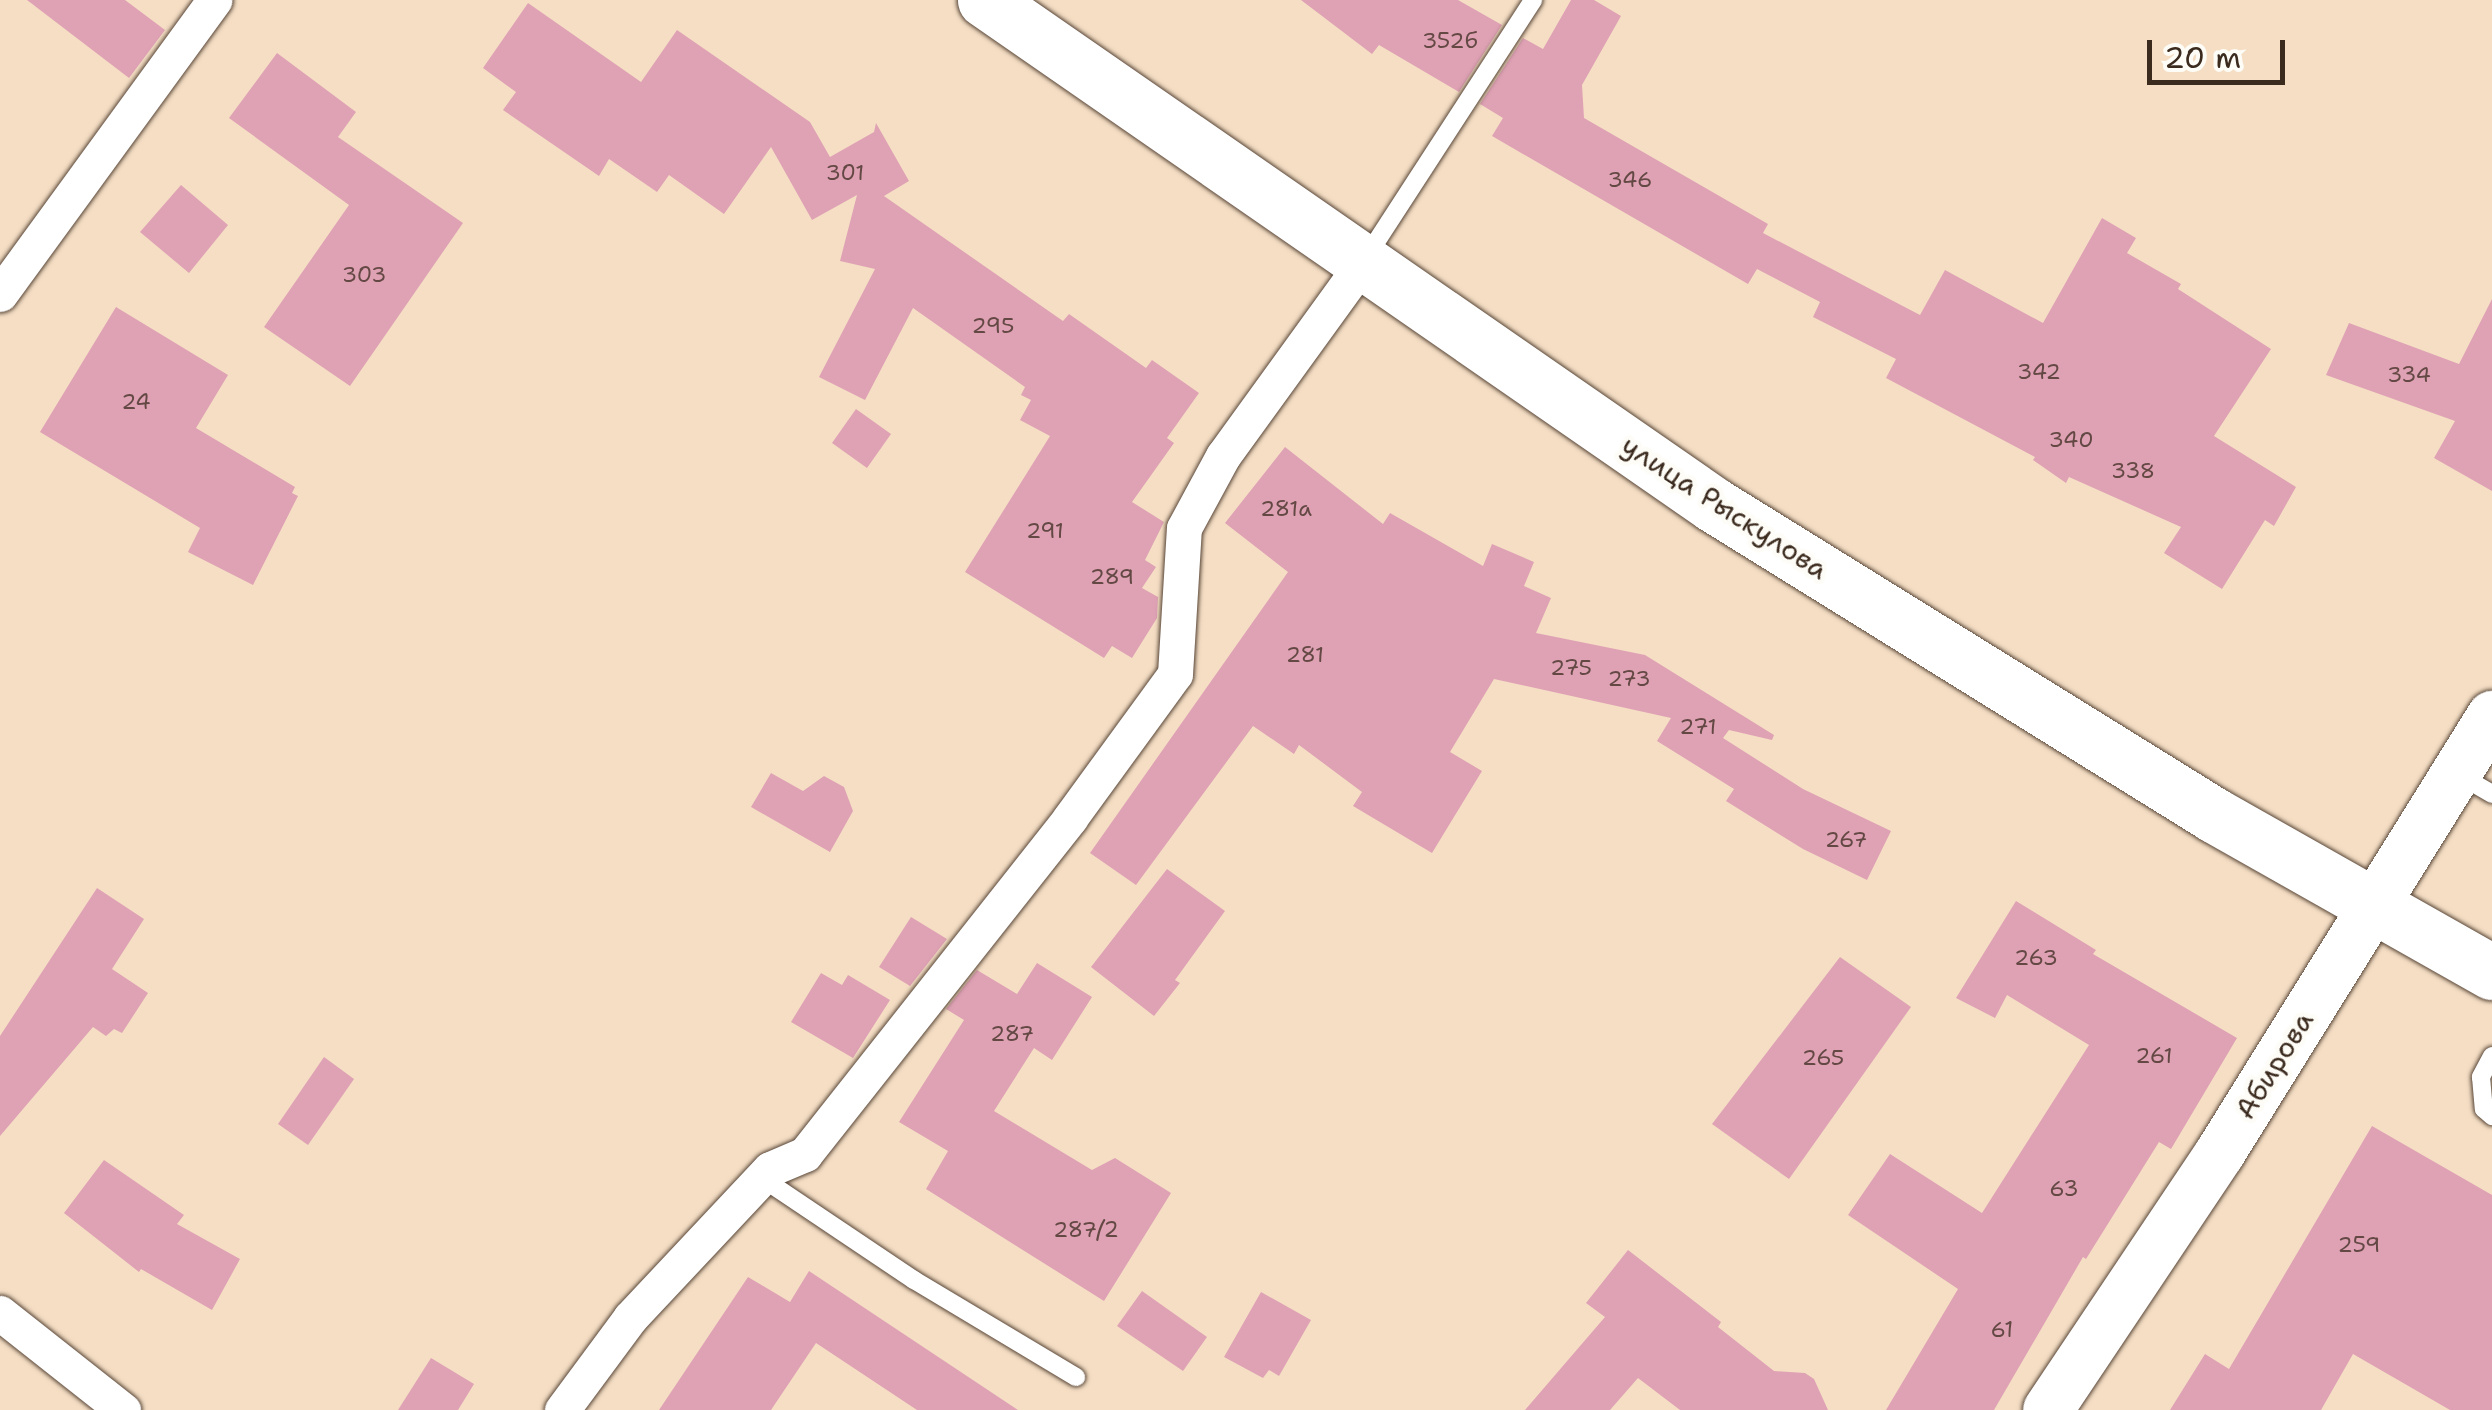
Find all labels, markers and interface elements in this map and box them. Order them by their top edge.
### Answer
scale bar [2152,20,2290,82]
house number: 352б [1422,28,1478,54]
text: 20 m [2164,37,2241,78]
house number: 301 [826,160,864,186]
house number: 346 [1608,167,1652,193]
house number: 303 [342,262,386,288]
house number: 295 [972,313,1014,339]
house number: 342 [2017,359,2061,385]
house number: 334 [2387,362,2431,388]
house number: 24 [121,389,151,415]
house number: 340 [2048,427,2094,453]
street label: улица Рыскулова [1616,428,1834,586]
house number: 338 [2111,458,2155,484]
house number: 281а [1260,496,1312,522]
house number: 291 [1026,518,1064,544]
house number: 289 [1090,564,1134,590]
house number: 281 [1286,642,1324,668]
house number: 275 [1550,655,1592,681]
house number: 273 [1607,666,1651,692]
house number: 271 [1679,714,1717,740]
house number: 267 [1825,827,1867,853]
house number: 263 [2014,945,2058,971]
street label: Абирова [2228,1005,2320,1125]
house number: 287 [990,1021,1034,1047]
house number: 261 [2135,1043,2173,1069]
house number: 265 [1802,1045,1844,1071]
house number: 63 [2049,1176,2079,1202]
house number: 287/2 [1053,1217,1119,1243]
house number: 259 [2338,1232,2380,1258]
house number: 61 [1991,1317,2013,1343]

